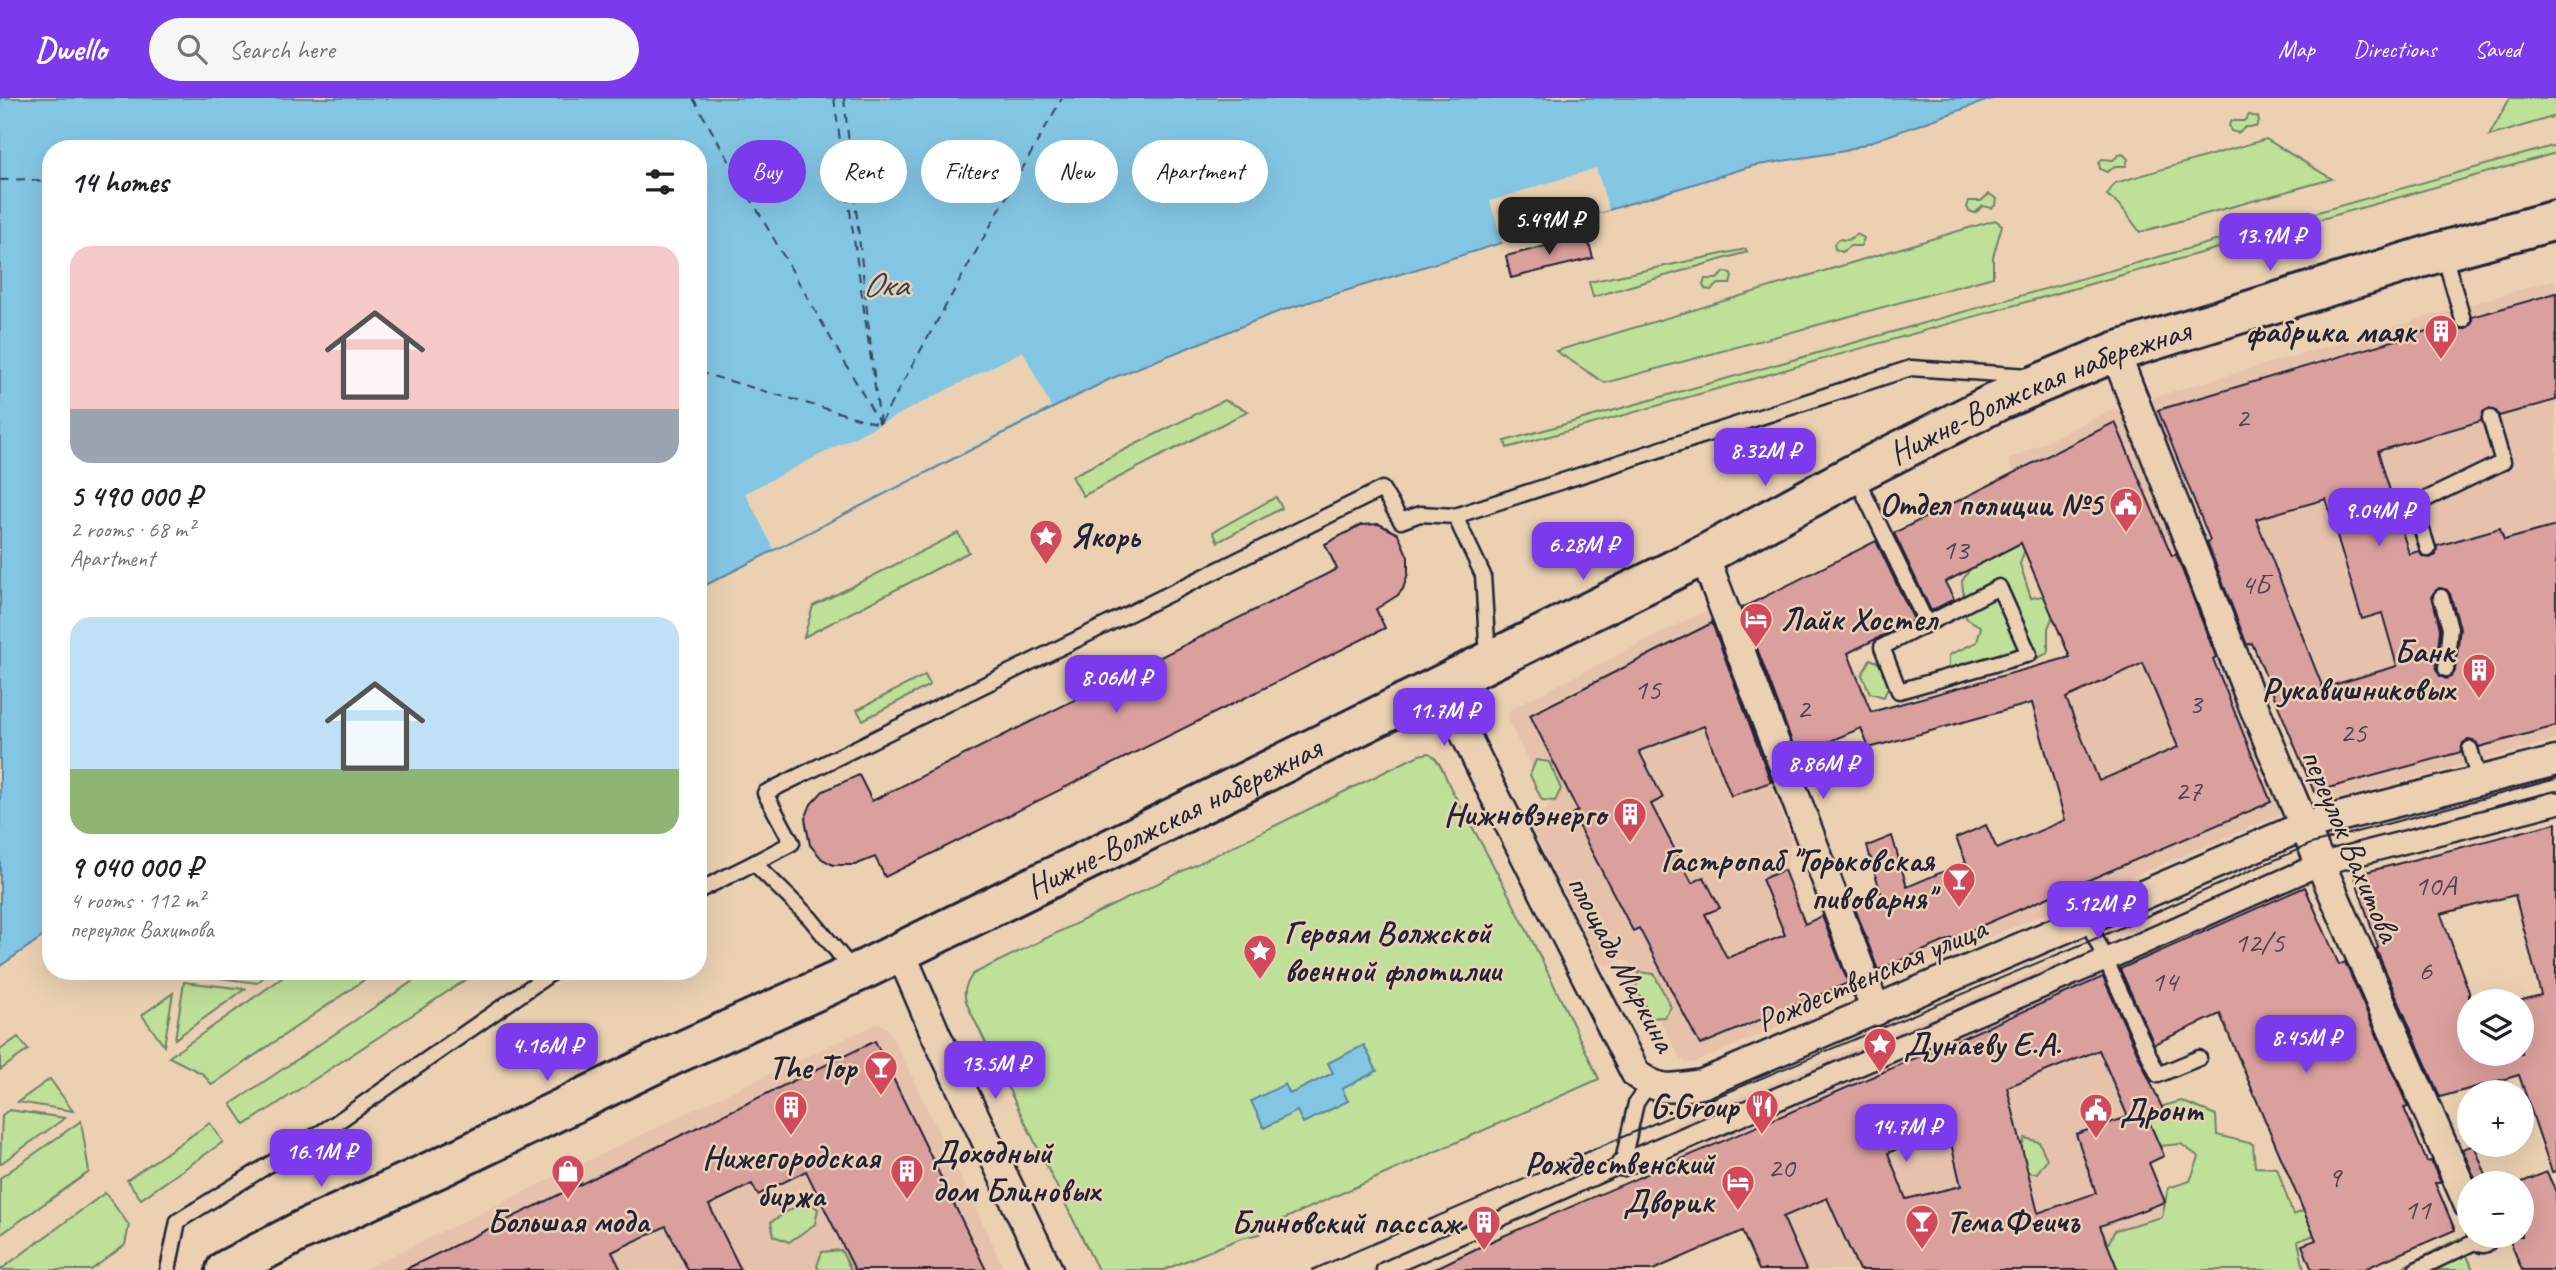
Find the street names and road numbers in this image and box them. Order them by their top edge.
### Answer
street label: Нижне-Волжская набережная [1882,308,2198,474]
street label: Нижне-Волжская набережная [1019,726,1330,908]
street label: переулок Вахитова [2291,742,2411,950]
street label: площадь Маркина [1558,867,1687,1060]
street label: Рождественская улица [1750,906,1994,1041]

